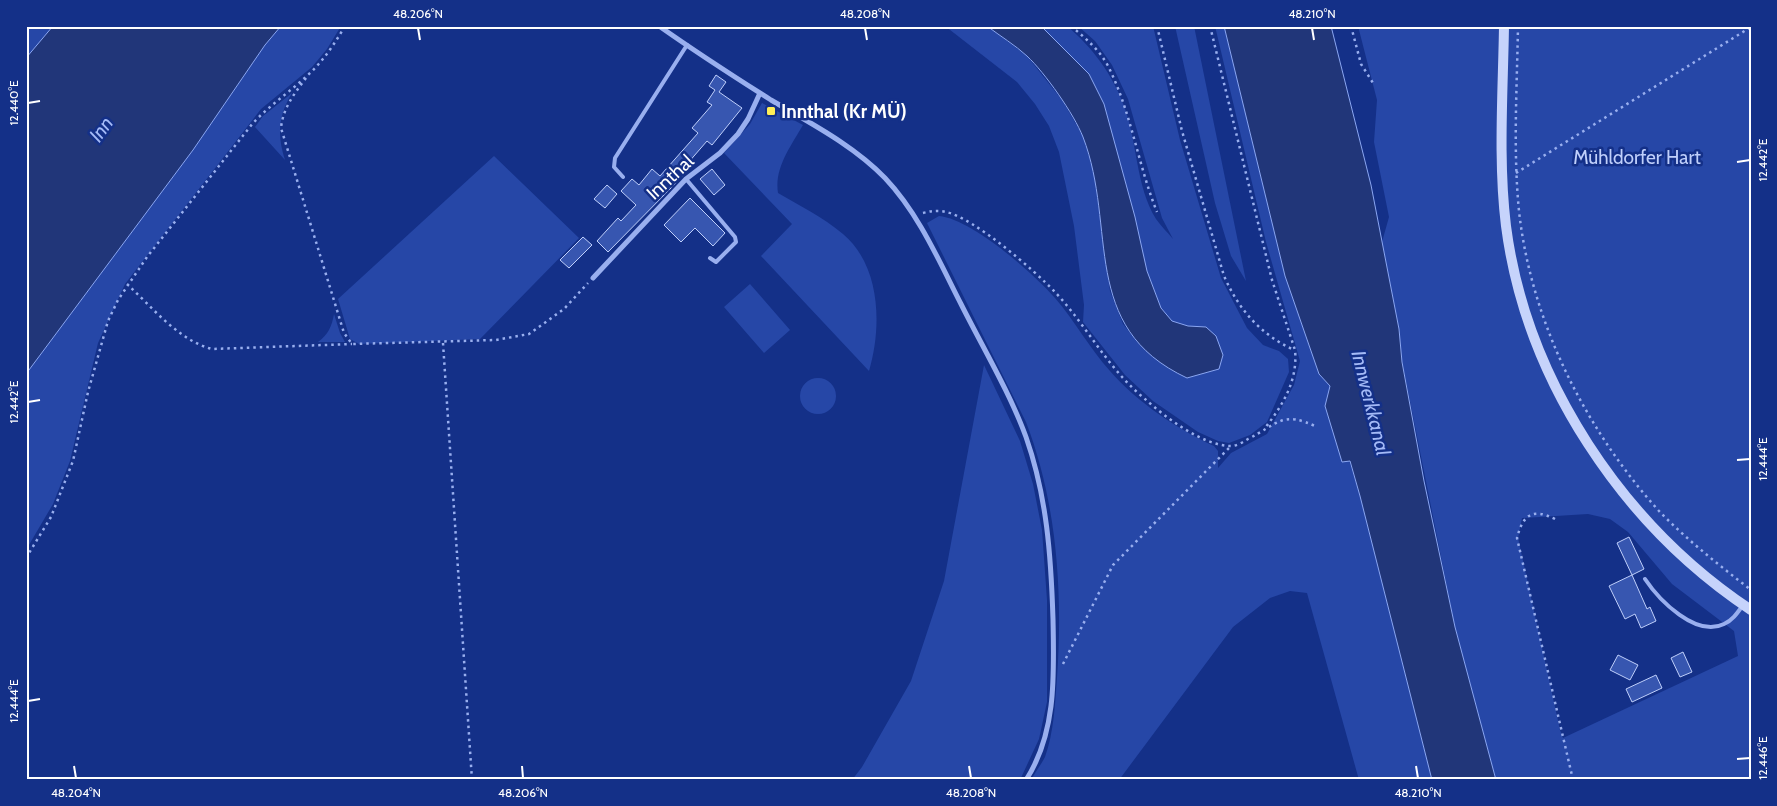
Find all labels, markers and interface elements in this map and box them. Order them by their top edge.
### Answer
text: 48.206°N [393,6,443,21]
text: 48.208°N [840,6,890,21]
text: 48.210°N [1288,6,1336,21]
text: 12.440°E [6,80,21,126]
place label: Innthal (Kr MÜ) [781,100,907,123]
marker: Innthal (Kr MÜ) [765,105,777,117]
water label: Inn [84,112,118,146]
text: 12.442°E [1755,138,1770,182]
park label: Mühldorfer Hart [1573,146,1701,169]
street label: Innthal [642,149,699,205]
water label: Innwerkkanal [1346,348,1396,458]
text: 12.442°E [6,380,21,424]
text: 12.444°E [1755,437,1770,481]
text: 12.444°E [6,679,21,723]
text: 12.446°E [1755,736,1770,780]
text: 48.204°N [51,785,101,800]
text: 48.206°N [498,785,548,800]
text: 48.208°N [946,785,996,800]
text: 48.210°N [1394,785,1442,800]

